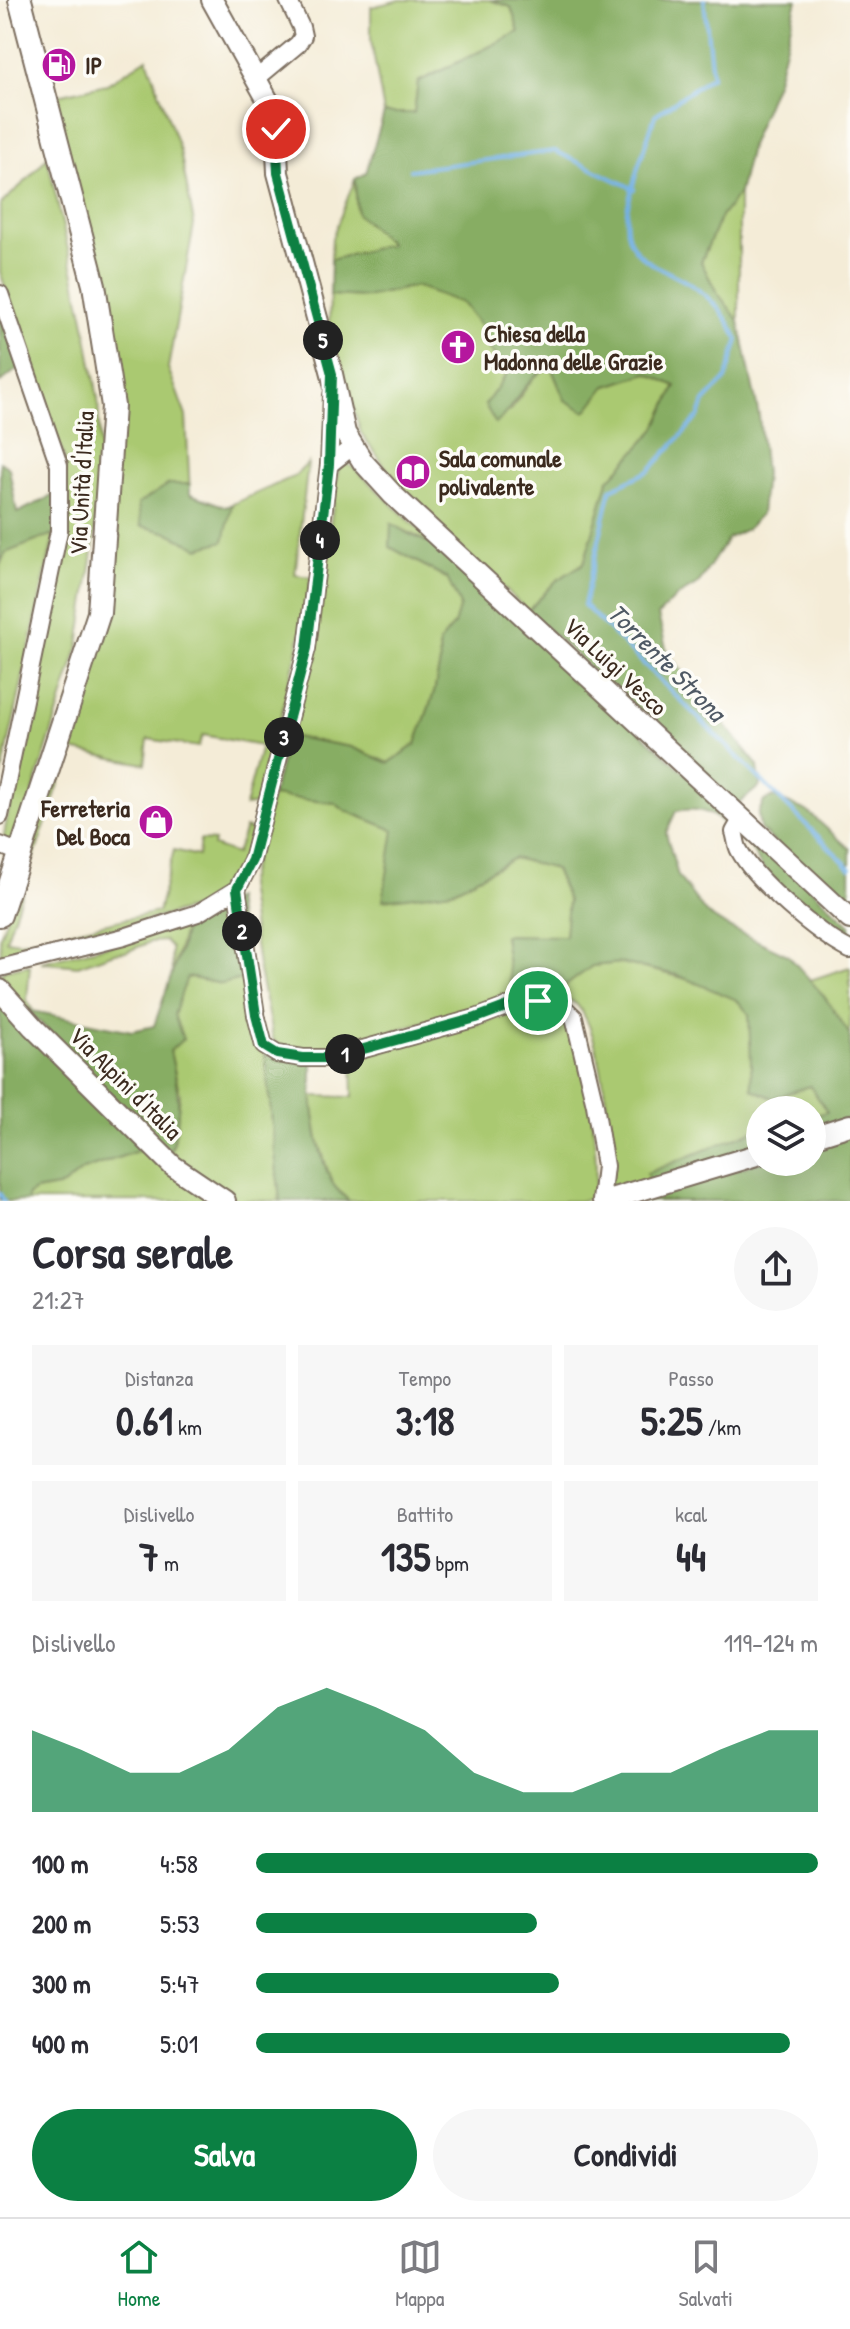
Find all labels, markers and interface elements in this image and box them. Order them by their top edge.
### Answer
fuel station icon: IP [40,46,78,84]
place label: IP [85,49,102,81]
pin [242,95,310,163]
icon: check [254,107,298,151]
place label: Chiesa della Madonna delle Grazie [484,317,663,377]
pin: 5 [303,320,343,360]
text: 5 [318,325,328,355]
church icon: Chiesa della Madonna delle Grazie [439,328,477,366]
street label: Via Unità d'Italia [61,410,101,556]
place label: Sala comunale polivalente [439,442,562,503]
library icon: Sala comunale polivalente [394,453,432,491]
pin: 4 [300,520,340,560]
text: 4 [316,525,324,555]
water label: Torrente Strona [600,595,736,731]
street label: Via Luigi Vesco [557,610,675,722]
pin: 3 [264,717,304,757]
text: 3 [279,722,289,752]
place label: Ferreteria Del Boca [41,792,131,852]
shop icon: Ferreteria Del Boca [137,803,175,841]
pin: 2 [222,911,262,951]
text: 2 [237,916,247,946]
pin [504,967,572,1035]
icon: arrive [516,979,560,1023]
street label: Via Alpini d'Italia [63,1020,189,1146]
pin: 1 [325,1034,365,1074]
text: 1 [341,1039,349,1069]
map controls [746,1096,826,1176]
button: layers [746,1096,826,1176]
text: Corsa serale [32,1222,233,1282]
button: share [734,1227,818,1311]
text: 21:27 [32,1282,85,1317]
text: Distanza [125,1363,193,1393]
text: Tempo [399,1363,451,1393]
text: Passo [668,1363,714,1393]
text: 0.61 [116,1393,173,1447]
text: 3:18 [395,1393,455,1447]
text: 5:25 [641,1393,703,1447]
text: km [173,1412,202,1442]
text: /km [703,1412,741,1442]
text: Dislivello [124,1499,194,1529]
text: Battito [397,1499,453,1529]
text: kcal [675,1499,707,1529]
text: 7 [139,1529,159,1583]
text: 135 [381,1529,430,1583]
text: 44 [676,1529,706,1583]
text: m [159,1548,179,1578]
text: bpm [430,1548,469,1578]
text: Dislivello [32,1625,115,1660]
text: 119–124 m [724,1625,818,1660]
text: 100 m [32,1846,88,1881]
text: 4:58 [160,1846,198,1881]
text: 200 m [32,1906,91,1941]
text: 5:53 [160,1906,200,1941]
text: 300 m [32,1966,91,2001]
text: 5:47 [160,1966,200,2001]
text: 400 m [32,2026,89,2061]
text: 5:01 [160,2026,198,2061]
button: Salva [32,2109,417,2201]
button: Condividi [433,2109,818,2201]
tab: Home [117,2235,161,2313]
tab: Mappa [395,2235,444,2313]
tab: Salvati [678,2235,733,2313]

